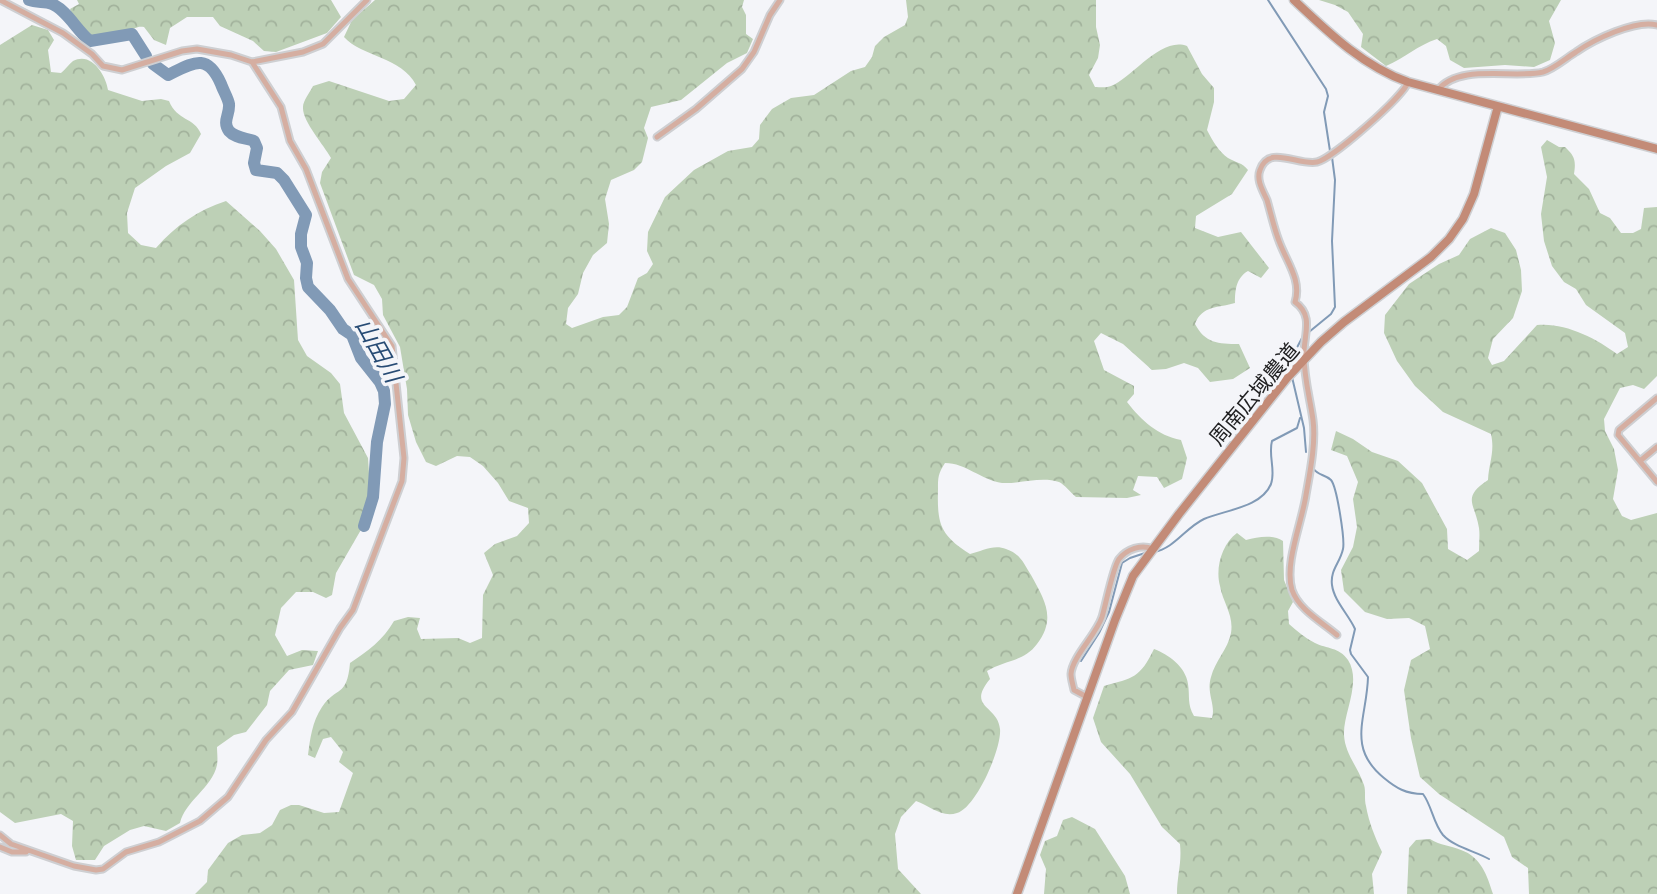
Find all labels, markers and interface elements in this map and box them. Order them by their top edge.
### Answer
water label: 山田川 [350,313,409,389]
street label: 周南広域農道 [1204,338,1304,450]

